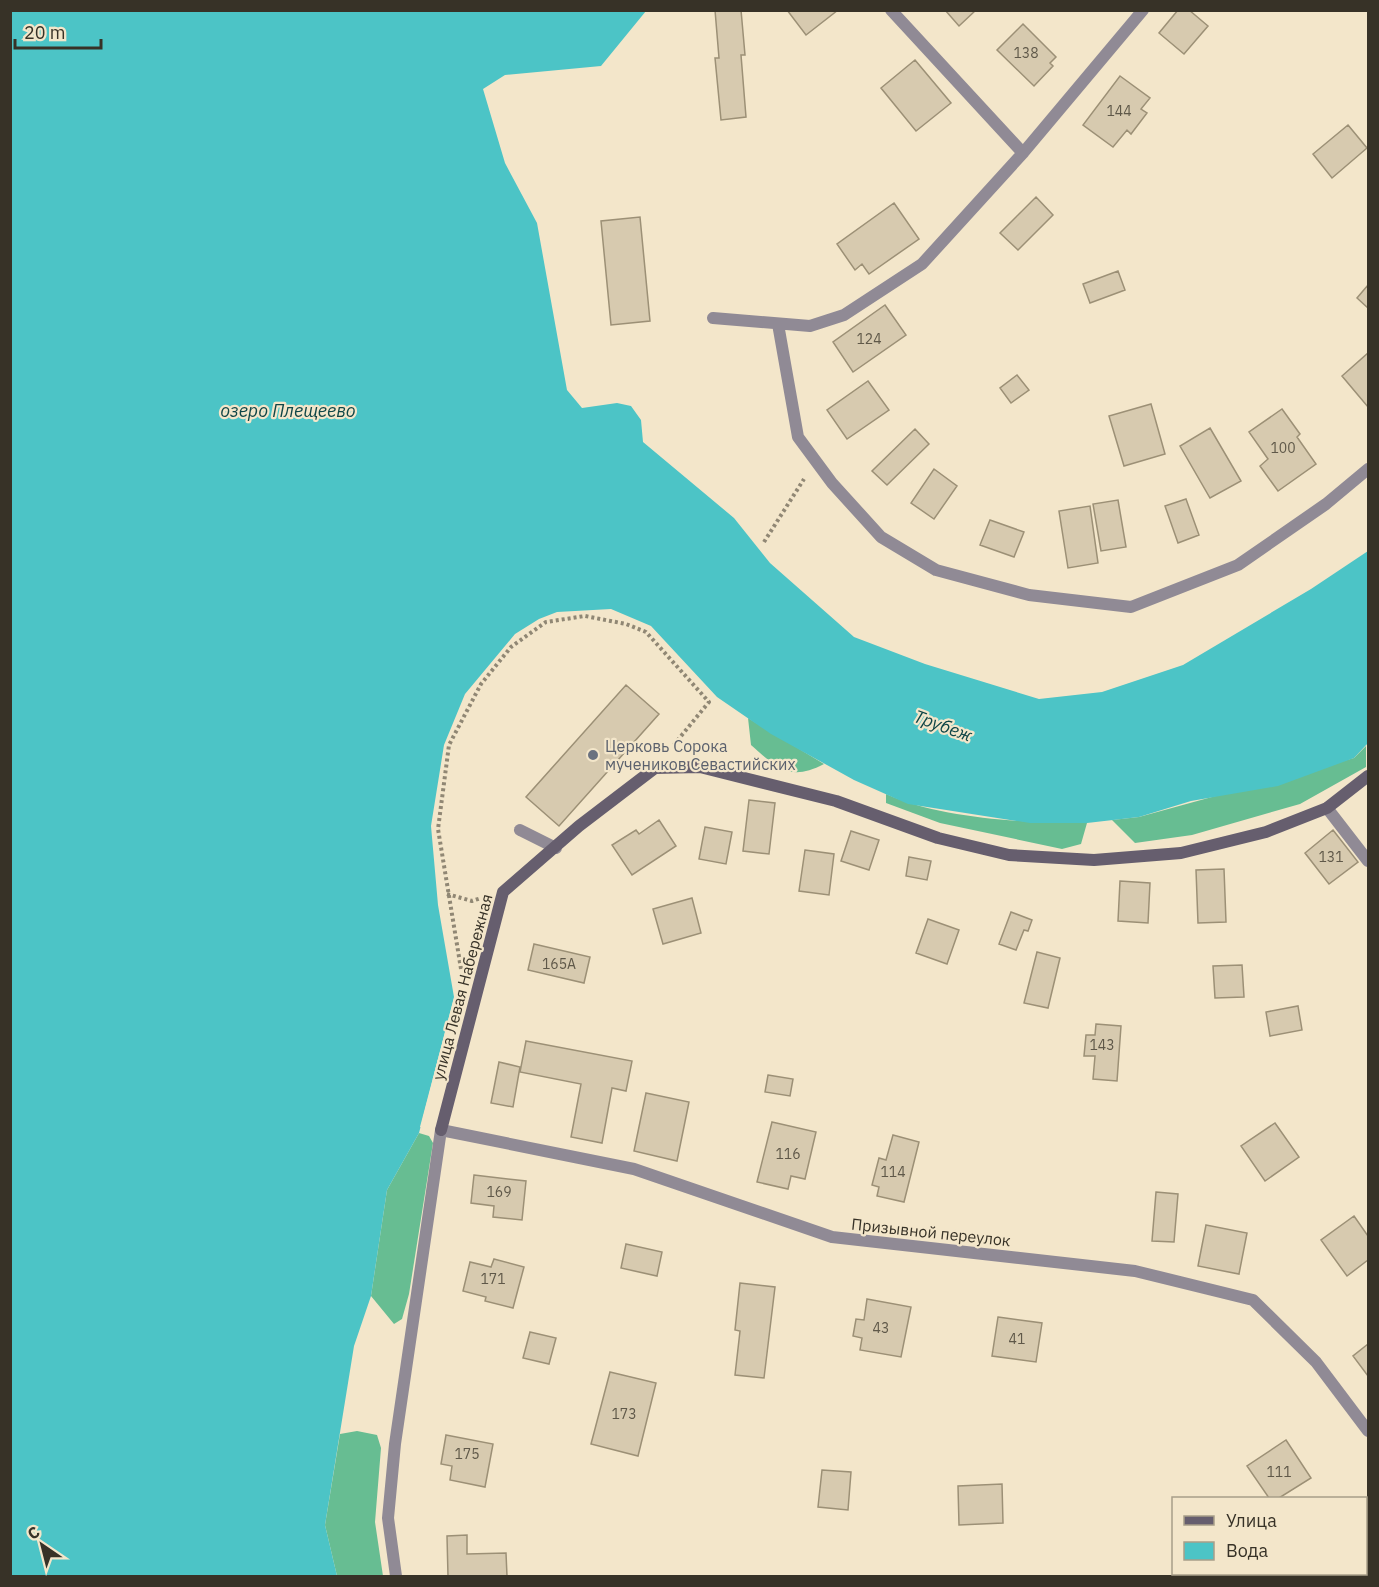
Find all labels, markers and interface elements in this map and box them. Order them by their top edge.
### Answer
scale bar [15,12,100,50]
text: 20 m [24,21,66,44]
house number: 138 [1013,44,1039,62]
house number: 144 [1106,102,1132,120]
house number: 124 [856,330,882,348]
water label: озеро Плещеево [220,399,356,422]
house number: 100 [1270,439,1296,457]
water label: Трубеж [911,704,976,747]
place label: Церковь Сорока мучеников Севастийских [605,736,796,774]
marker: Церковь Сорока мучеников Севастийских [586,748,600,762]
house number: 131 [1318,848,1344,866]
street label: улица Левая Набережная [428,892,496,1082]
house number: 165А [542,955,576,973]
house number: 143 [1089,1036,1115,1054]
house number: 116 [775,1145,801,1163]
house number: 114 [880,1163,906,1181]
house number: 169 [486,1183,512,1201]
street label: Призывной переулок [850,1214,1012,1250]
house number: 171 [480,1270,506,1288]
house number: 43 [873,1319,889,1337]
house number: 41 [1009,1330,1025,1348]
house number: 173 [611,1405,637,1423]
house number: 175 [454,1445,480,1463]
house number: 111 [1266,1463,1292,1481]
legend [1172,1497,1367,1575]
text: Улица [1226,1509,1277,1532]
north arrow [12,1515,72,1575]
text: С [23,1522,43,1544]
text: Вода [1226,1539,1269,1562]

